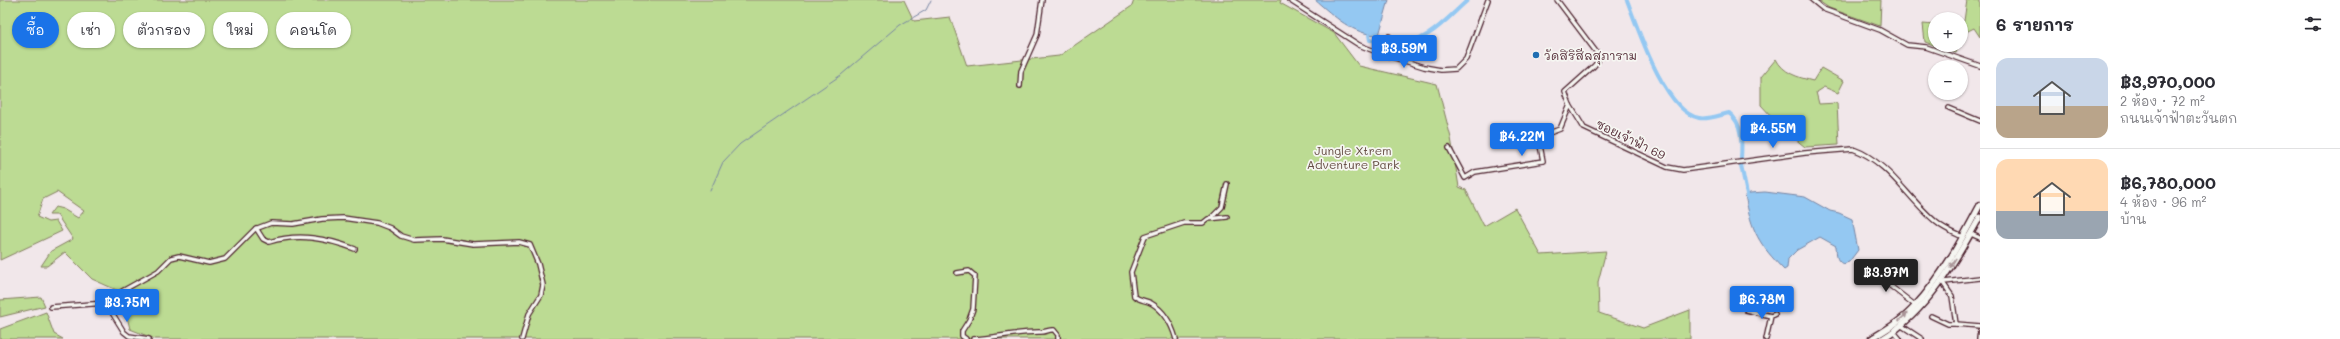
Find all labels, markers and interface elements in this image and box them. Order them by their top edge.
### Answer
chip: ซื้อ [12,12,59,48]
chip: เช่า [67,12,115,48]
chip: ตัวกรอง [123,12,205,48]
chip: ใหม่ [213,12,268,48]
chip: คอนโด [276,12,351,48]
map controls [1928,12,1968,100]
button: + [1928,12,1968,52]
text: 6 รายการ [1996,13,2074,35]
icon: filters [2302,13,2324,35]
pin: ฿3.59M [1371,35,1437,69]
text: ฿3.59M [1381,39,1427,56]
place label: วัดสิริสีลสุภาราม [1544,47,1637,66]
marker: วัดสิริสีลสุภาราม [1531,50,1541,60]
button: − [1928,60,1968,100]
text: ฿3,970,000 [2120,70,2216,92]
icon: home [2028,74,2076,122]
text: 2 ห้อง · 72 m² [2120,92,2205,109]
text: ถนนเจ้าฟ้าตะวันตก [2120,109,2237,126]
street label: ซอยเจ้าฟ้า 69 [1594,115,1668,163]
pin: ฿4.55M [1740,115,1806,149]
text: ฿4.55M [1750,119,1796,136]
pin: ฿4.22M [1489,123,1555,157]
text: ฿4.22M [1499,127,1545,144]
park label: Jungle Xtrem Adventure Park [1307,142,1399,172]
text: ฿6,780,000 [2120,171,2216,193]
icon: home [2028,175,2076,223]
text: 4 ห้อง · 96 m² [2120,193,2206,210]
text: บ้าน [2120,210,2146,227]
one-way arrow [1949,258,1957,268]
pin: ฿3.97M [1853,259,1919,293]
text: ฿3.97M [1863,263,1909,280]
pin: ฿6.78M [1729,286,1795,320]
pin: ฿3.75M [94,289,160,323]
text: ฿6.78M [1739,290,1785,307]
text: ฿3.75M [104,293,150,310]
one-way arrow [1899,313,1908,322]

